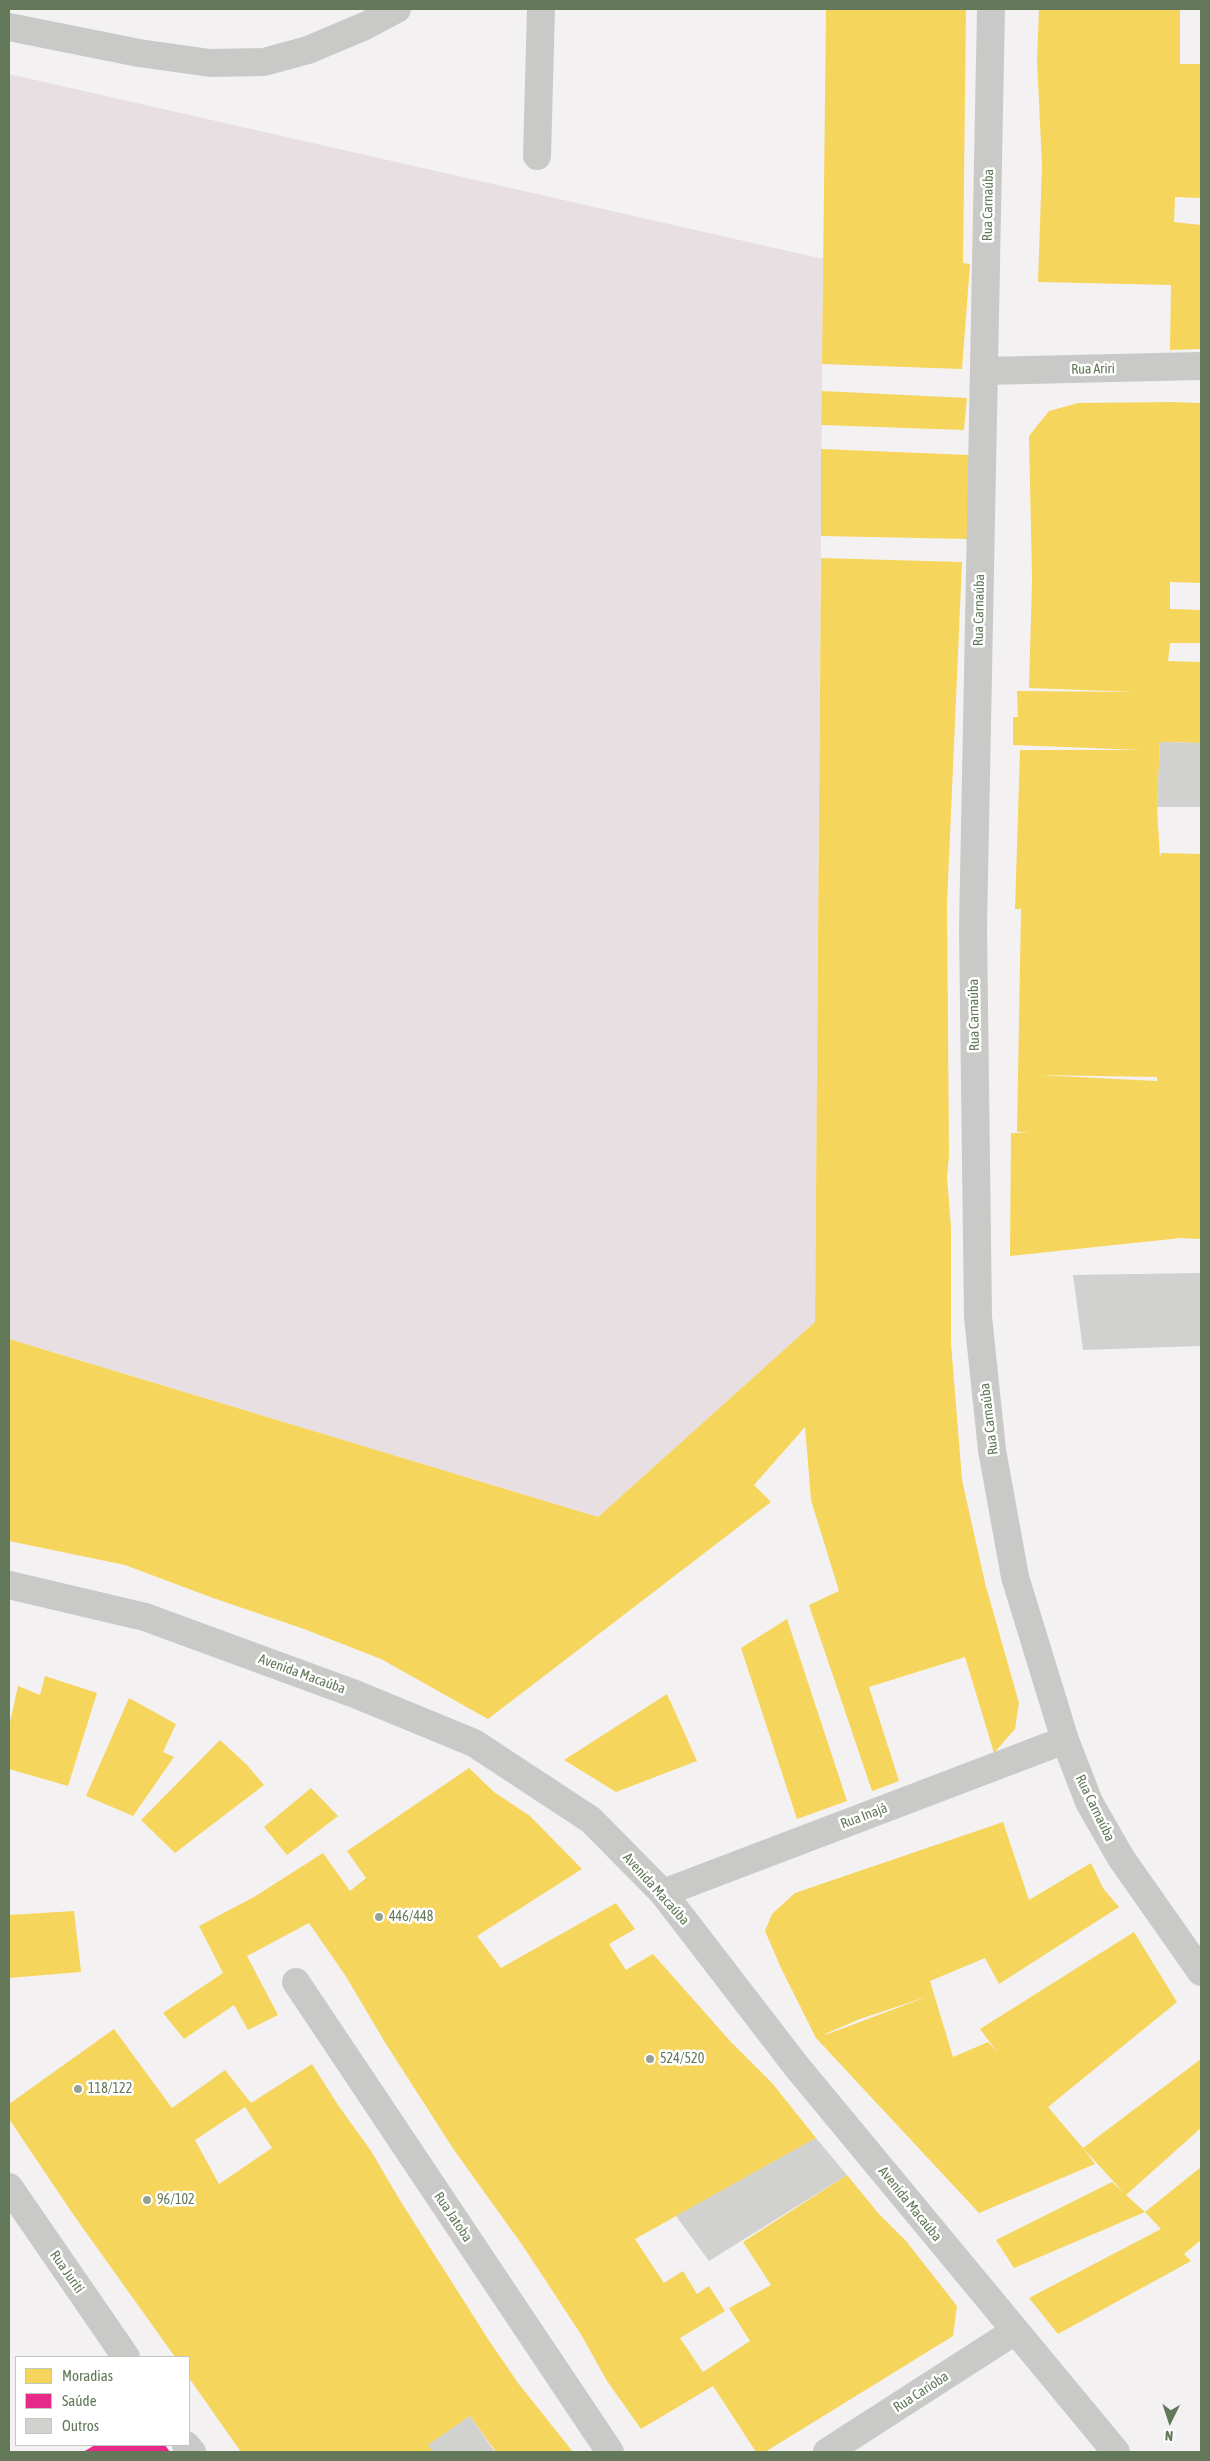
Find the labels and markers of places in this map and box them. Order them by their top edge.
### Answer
place label: 446/448 [389,1909,433,1925]
marker: 446/448 [373,1911,385,1923]
place label: 524/520 [660,2051,704,2067]
marker: 524/520 [644,2053,656,2065]
place label: 118/122 [88,2081,132,2097]
marker: 118/122 [72,2083,84,2095]
place label: 96/102 [157,2192,195,2208]
marker: 96/102 [141,2194,153,2206]

